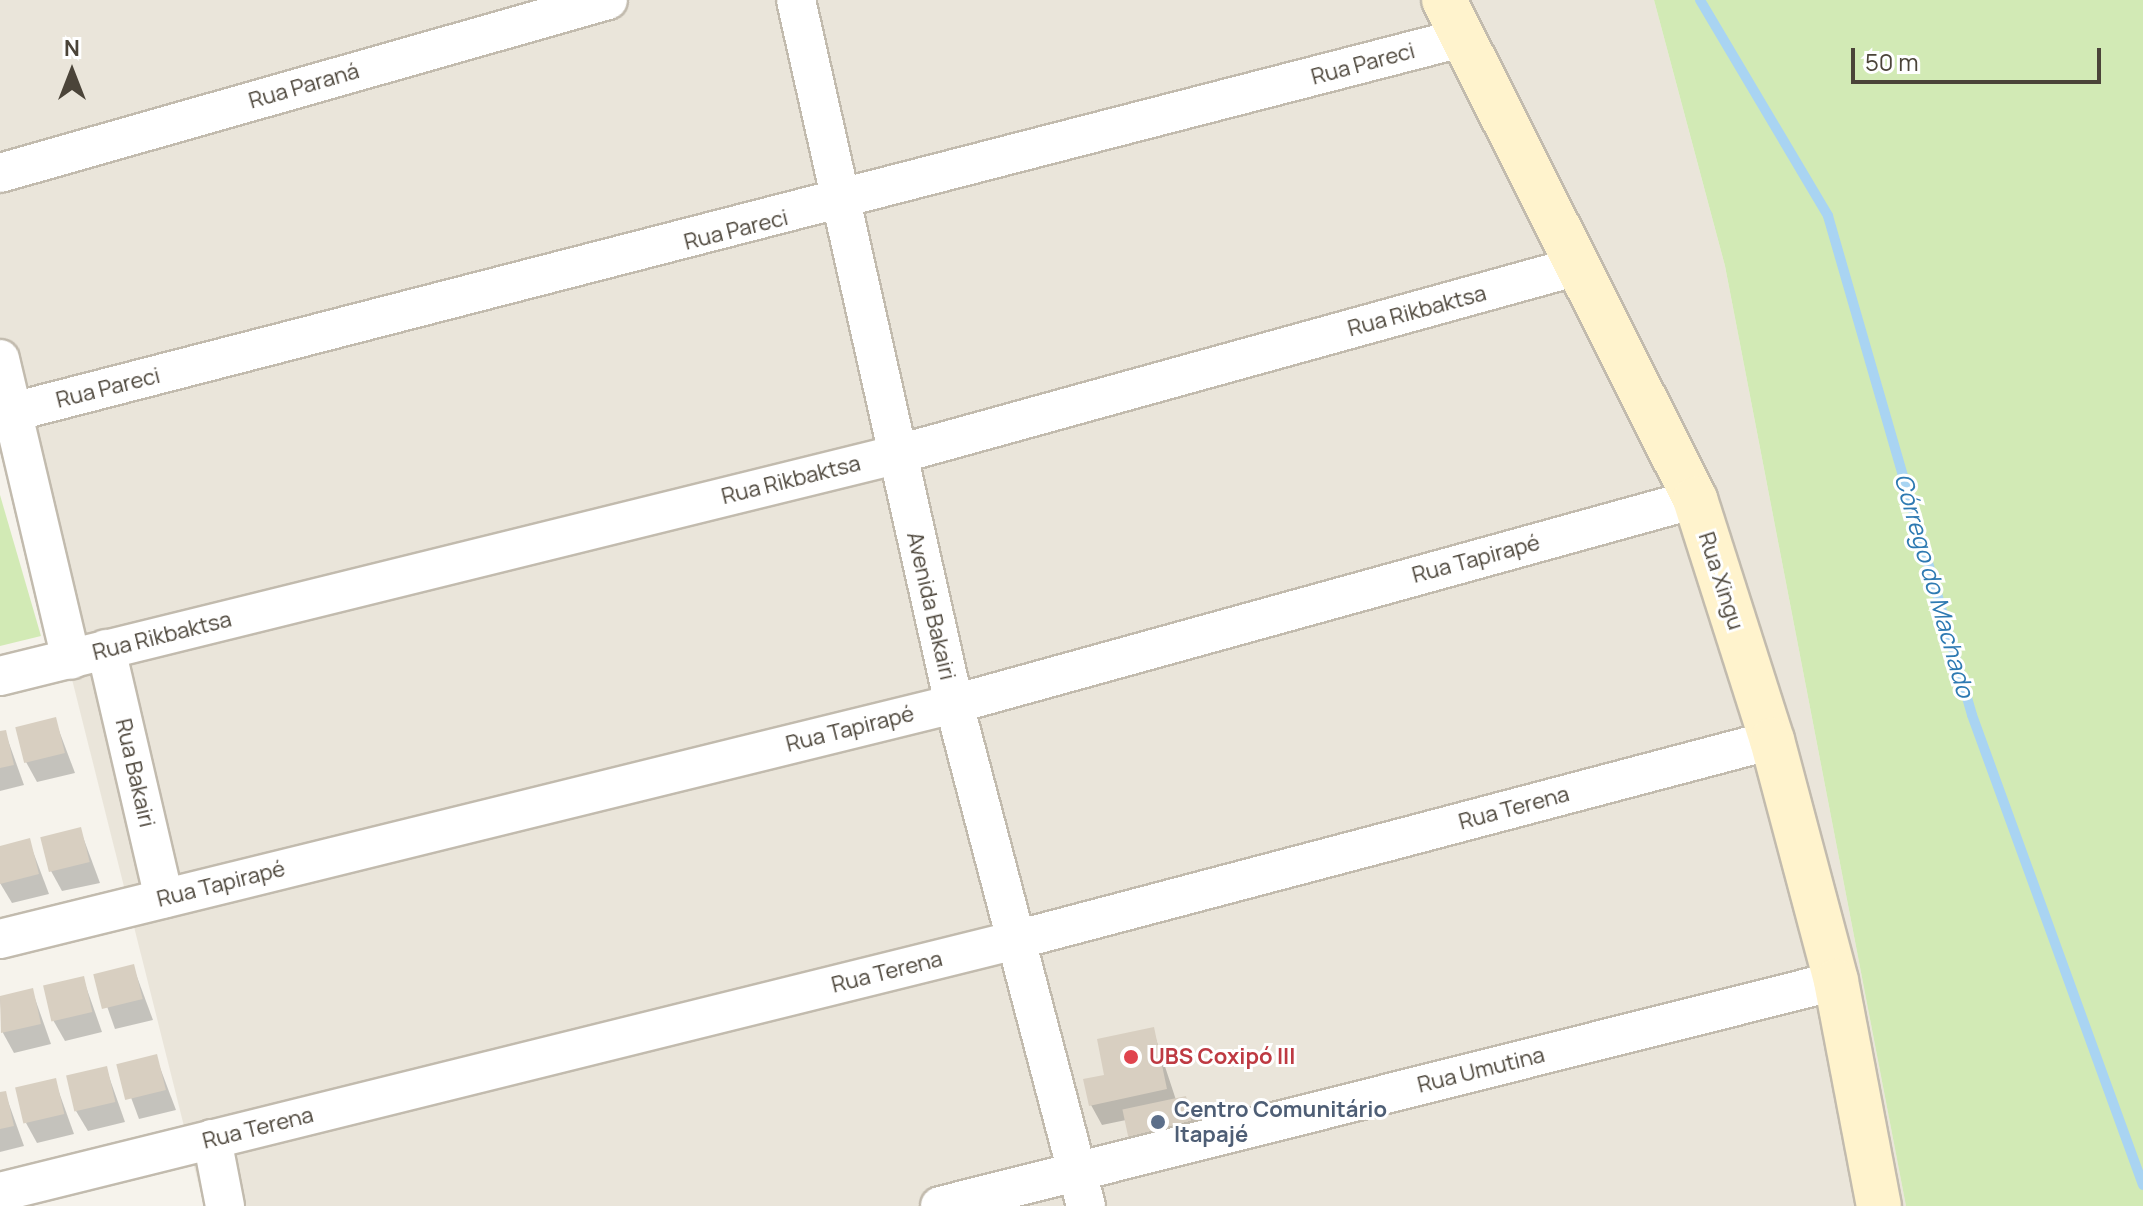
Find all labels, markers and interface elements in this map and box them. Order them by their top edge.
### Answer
north arrow [32,32,112,112]
scale bar [1855,32,2105,82]
text: N [64,33,80,63]
street label: Rua Pareci [1308,38,1418,90]
text: 50 m [1865,45,1919,78]
street label: Rua Paraná [246,58,362,114]
street label: Rua Pareci [681,204,791,256]
street label: Rua Rikbaktsa [1345,280,1489,342]
street label: Rua Pareci [53,362,163,414]
street label: Rua Rikbaktsa [719,450,863,510]
water label: Córrego do Machado [1889,470,1981,700]
street label: Avenida Bakairi [901,529,961,683]
street label: Rua Tapirapé [1409,529,1543,589]
street label: Rua Xingu [1693,529,1749,633]
street label: Rua Rikbaktsa [90,606,234,666]
street label: Rua Tapirapé [783,700,917,758]
street label: Rua Bakairi [110,716,160,830]
street label: Rua Terena [1456,781,1572,835]
street label: Rua Tapirapé [154,855,288,913]
street label: Rua Terena [829,945,945,999]
street label: Rua Umutina [1415,1041,1547,1099]
place label: UBS Coxipó III [1149,1044,1295,1070]
marker: UBS Coxipó III [1120,1046,1142,1068]
place label: Centro Comunitário Itapajé [1174,1096,1387,1148]
street label: Rua Terena [200,1101,316,1155]
marker: Centro Comunitário Itapajé [1149,1113,1167,1131]

